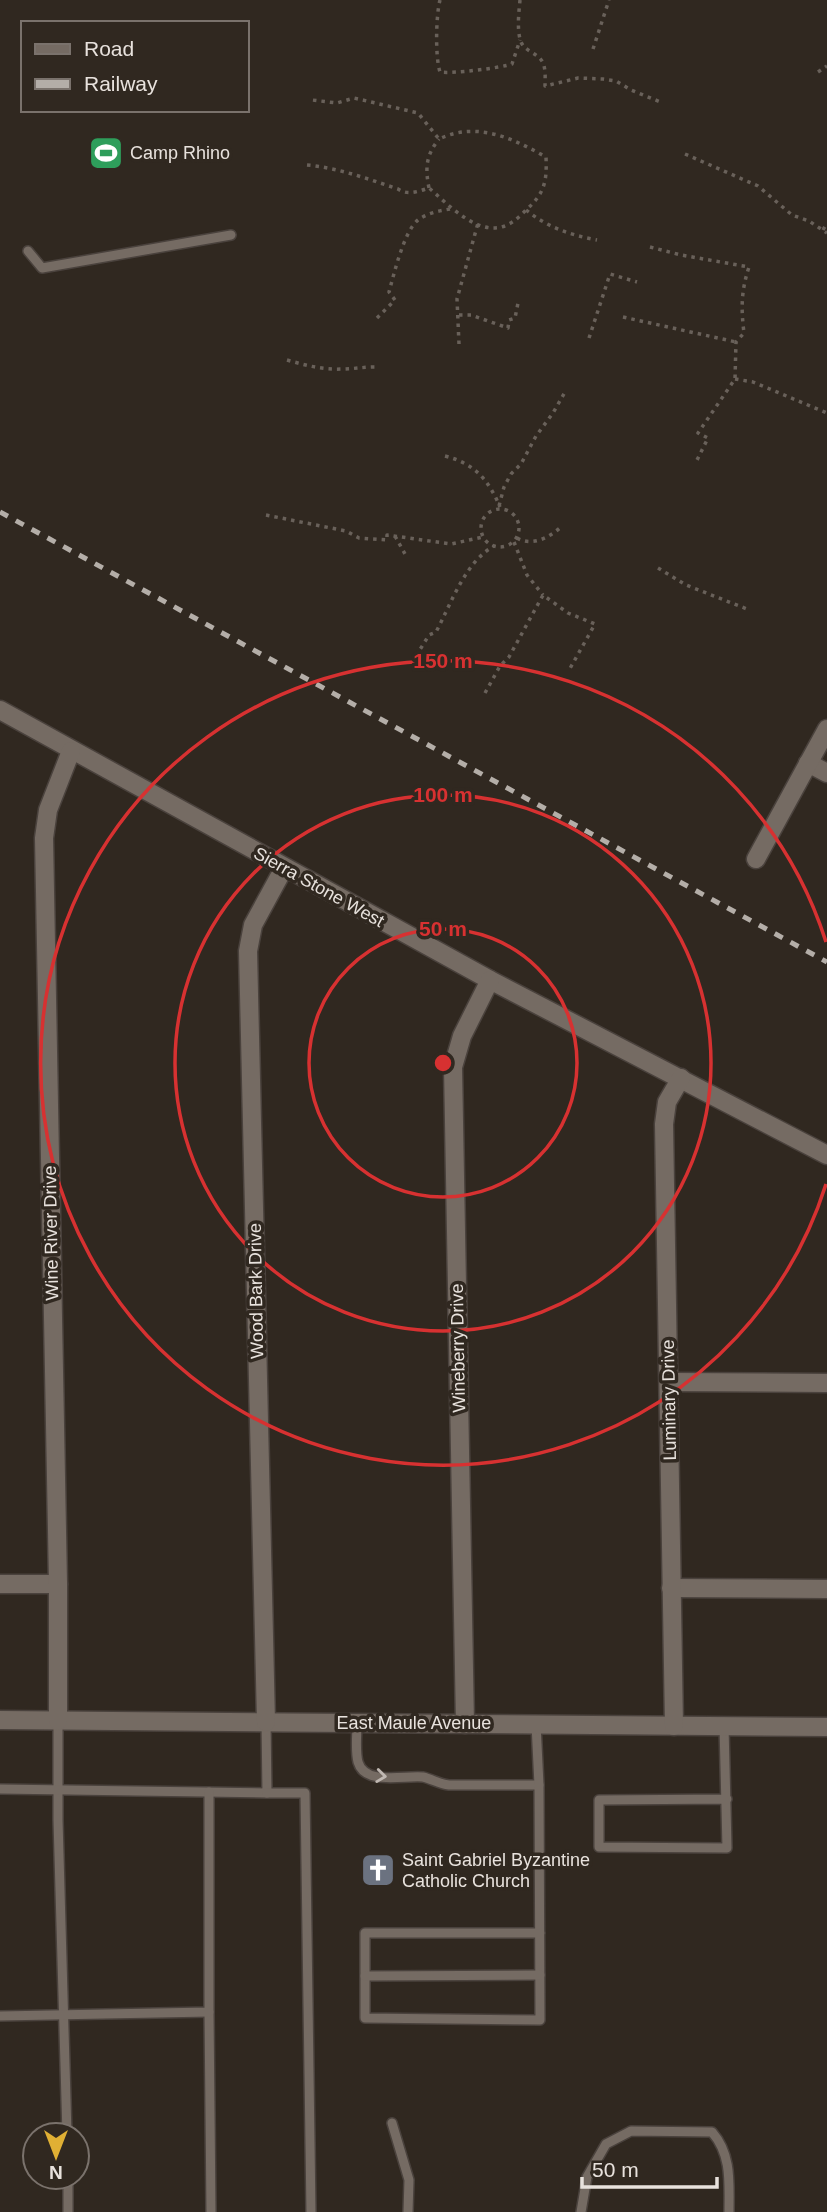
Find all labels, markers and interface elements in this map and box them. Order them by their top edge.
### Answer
legend [21,21,248,112]
text: Road [84,37,134,60]
text: Railway [84,72,158,95]
sports icon: Camp Rhino [87,134,125,172]
place label: Camp Rhino [130,143,230,163]
text: 150 m [413,649,473,672]
text: 100 m [413,783,473,806]
street label: Sierra Stone West [250,843,388,931]
text: 50 m [419,917,467,940]
centre of rings [431,1051,455,1075]
street label: Wine River Drive [40,1165,62,1301]
street label: Wood Bark Drive [245,1223,267,1359]
street label: Wineberry Drive [447,1283,469,1413]
street label: Luminary Drive [658,1339,680,1461]
street label: East Maule Avenue [337,1713,491,1733]
one-way arrow [375,1768,387,1783]
place label: Saint Gabriel Byzantine Catholic Church [402,1850,590,1891]
church icon: Saint Gabriel Byzantine Catholic Church [359,1851,397,1889]
north arrow [21,2121,91,2191]
scale bar [582,2146,717,2190]
text: 50 m [592,2158,639,2181]
text: N [49,2162,63,2183]

